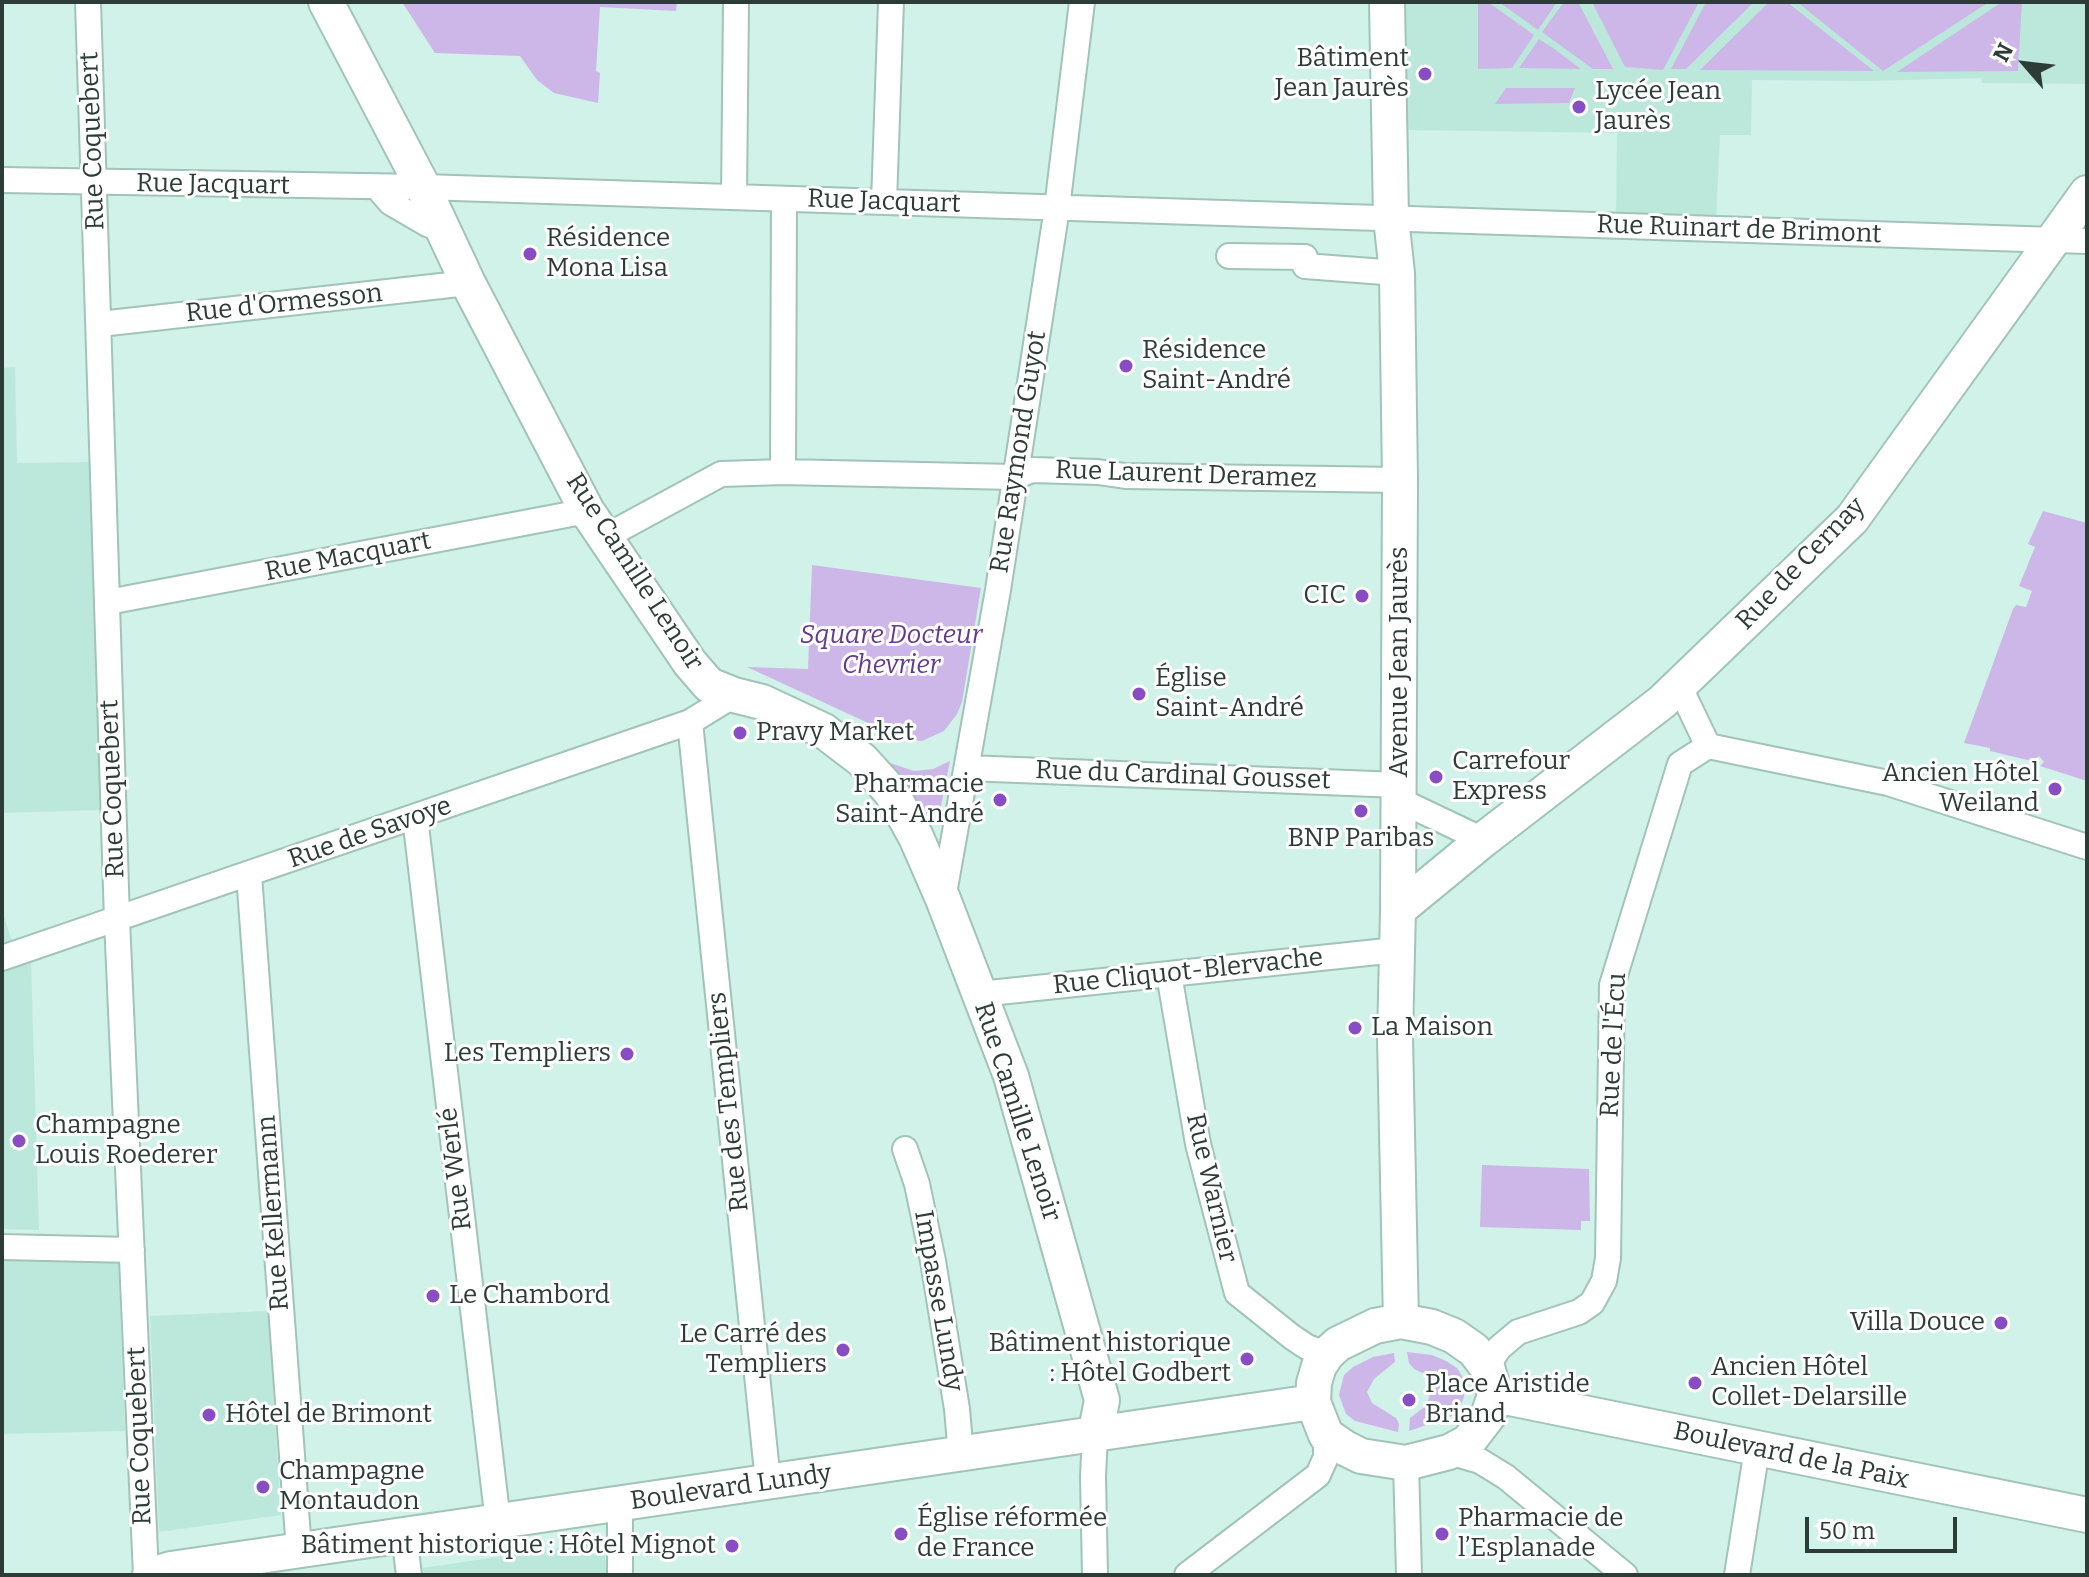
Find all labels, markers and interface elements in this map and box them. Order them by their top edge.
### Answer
north arrow [1985,24,2065,104]
text: N [1987,39,2019,66]
place label: Bâtiment Jean Jaurès [1275,43,1409,104]
street label: Rue Coquebert [74,51,112,231]
marker: Bâtiment Jean Jaurès [1416,65,1434,83]
place label: Lycée Jean Jaurès [1595,76,1721,138]
marker: Lycée Jean Jaurès [1570,98,1588,116]
street label: Rue Jacquart [136,168,290,202]
street label: Rue Jacquart [807,184,961,220]
street label: Rue Ruinart de Brimont [1596,209,1882,251]
place label: Résidence Mona Lisa [546,223,670,284]
marker: Résidence Mona Lisa [521,245,539,263]
street label: Rue d'Ormesson [184,278,384,330]
street label: Rue Raymond Guyot [984,329,1054,575]
place label: Résidence Saint-André [1142,335,1291,396]
marker: Résidence Saint-André [1117,357,1135,375]
street label: Rue Laurent Deramez [1055,455,1317,495]
street label: Rue Camille Lenoir [559,468,709,676]
street label: Rue de Cernay [1730,491,1872,637]
street label: Rue Macquart [262,526,434,588]
street label: Avenue Jean Jaurès [1384,547,1416,777]
place label: CIC [1303,580,1346,612]
marker: CIC [1353,587,1371,605]
park label: Square Docteur Chevrier [800,620,982,682]
place label: Église Saint-André [1155,663,1304,724]
marker: Église Saint-André [1130,685,1148,703]
street label: Rue Coquebert [94,699,132,879]
place label: Pravy Market [756,717,914,749]
marker: Pravy Market [731,724,749,742]
place label: Carrefour Express [1452,746,1570,808]
street label: Rue du Cardinal Gousset [1035,755,1331,797]
place label: Ancien Hôtel Weiland [1882,758,2039,820]
marker: Carrefour Express [1427,768,1445,786]
place label: Pharmacie Saint-André [835,769,984,830]
marker: Ancien Hôtel Weiland [2046,780,2064,798]
street label: Rue de Savoye [284,790,456,876]
marker: Pharmacie Saint-André [991,791,1009,809]
marker: BNP Paribas [1352,802,1370,820]
place label: BNP Paribas [1288,823,1434,855]
street label: Rue Cliquot-Blervache [1051,942,1325,1002]
street label: Rue de l'Écu [1595,972,1633,1118]
street label: Rue des Templiers [702,991,756,1213]
street label: Rue Camille Lenoir [967,999,1067,1225]
place label: La Maison [1371,1012,1493,1044]
marker: La Maison [1346,1019,1364,1037]
place label: Les Templiers [444,1038,611,1070]
marker: Les Templiers [618,1045,636,1063]
street label: Rue Werlé [433,1106,479,1232]
place label: Champagne Louis Roederer [35,1110,217,1172]
street label: Rue Warnier [1179,1110,1243,1266]
street label: Rue Kellermann [252,1114,296,1312]
marker: Champagne Louis Roederer [10,1132,28,1150]
street label: Impasse Lundy [907,1208,969,1394]
place label: Le Chambord [449,1280,610,1312]
marker: Le Chambord [424,1287,442,1305]
place label: Villa Douce [1850,1307,1985,1339]
marker: Villa Douce [1992,1314,2010,1332]
place label: Le Carré des Templiers [680,1319,827,1380]
place label: Bâtiment historique : Hôtel Godbert [989,1328,1231,1390]
marker: Le Carré des Templiers [834,1341,852,1359]
street label: Rue Coquebert [121,1346,159,1526]
marker: Bâtiment historique : Hôtel Godbert [1238,1350,1256,1368]
place label: Ancien Hôtel Collet-Delarsille [1711,1352,1907,1414]
place label: Place Aristide Briand [1425,1369,1590,1430]
marker: Ancien Hôtel Collet-Delarsille [1686,1374,1704,1392]
marker: Place Aristide Briand [1400,1391,1418,1409]
place label: Hôtel de Brimont [225,1399,432,1431]
marker: Hôtel de Brimont [200,1406,218,1424]
street label: Boulevard de la Paix [1670,1416,1912,1496]
place label: Champagne Montaudon [279,1456,425,1518]
street label: Boulevard Lundy [628,1458,834,1518]
marker: Champagne Montaudon [254,1478,272,1496]
scale bar [1809,1501,1961,1551]
place label: Église réformée de France [917,1503,1107,1564]
place label: Pharmacie de l’Esplanade [1458,1503,1624,1564]
text: 50 m [1819,1517,1875,1545]
marker: Église réformée de France [892,1525,910,1543]
marker: Pharmacie de l’Esplanade [1433,1525,1451,1543]
place label: Bâtiment historique : Hôtel Mignot [301,1530,716,1562]
marker: Bâtiment historique : Hôtel Mignot [723,1537,741,1555]

